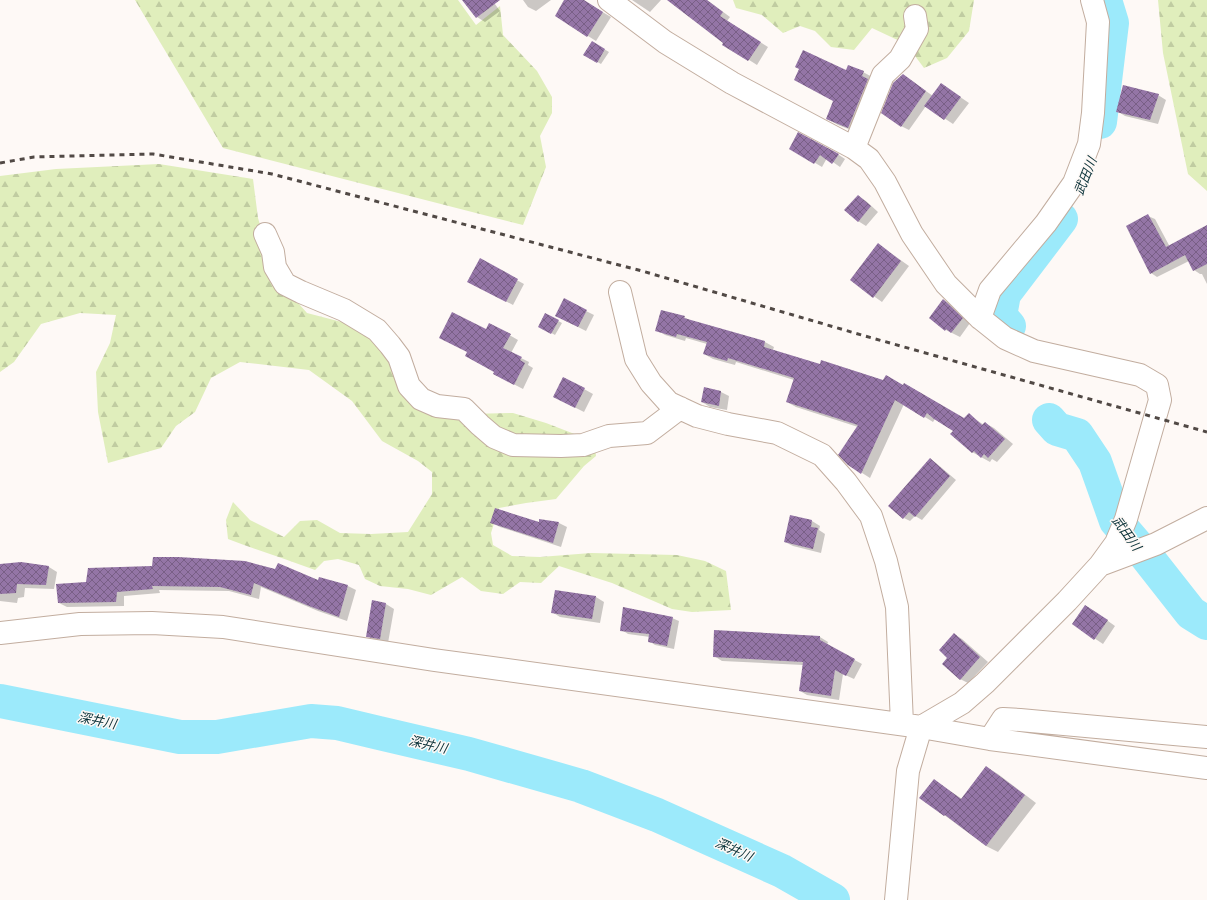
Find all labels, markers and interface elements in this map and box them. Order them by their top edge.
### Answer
water label: 武田川 [1071,153,1100,197]
water label: 武田川 [1109,513,1145,555]
water label: 深井川 [76,709,119,732]
water label: 深井川 [407,733,451,757]
water label: 深井川 [713,835,756,865]

